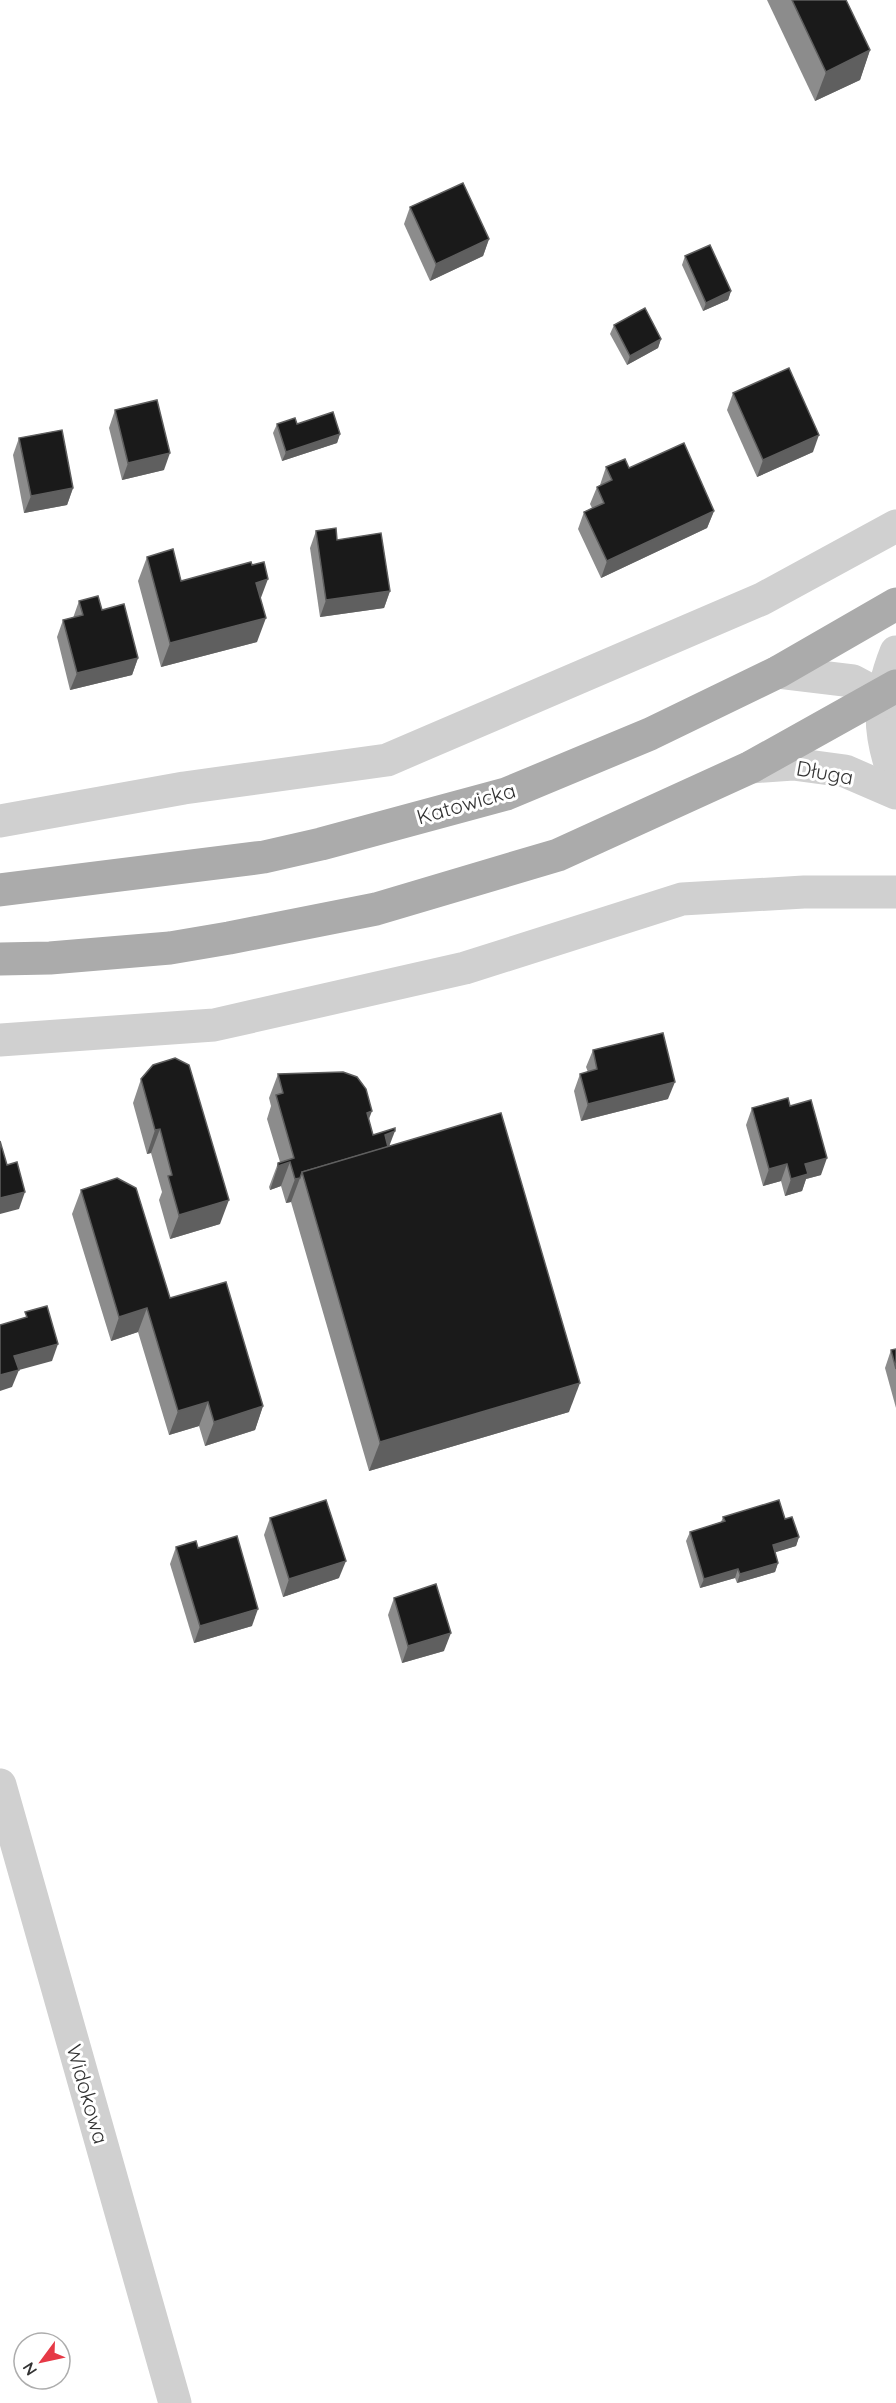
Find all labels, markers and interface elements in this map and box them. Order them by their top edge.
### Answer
street label: Długa [794,754,856,790]
street label: Katowicka [414,776,518,830]
street label: Widokowa [61,2041,115,2147]
north arrow [12,2331,72,2391]
text: N [18,2359,41,2380]

